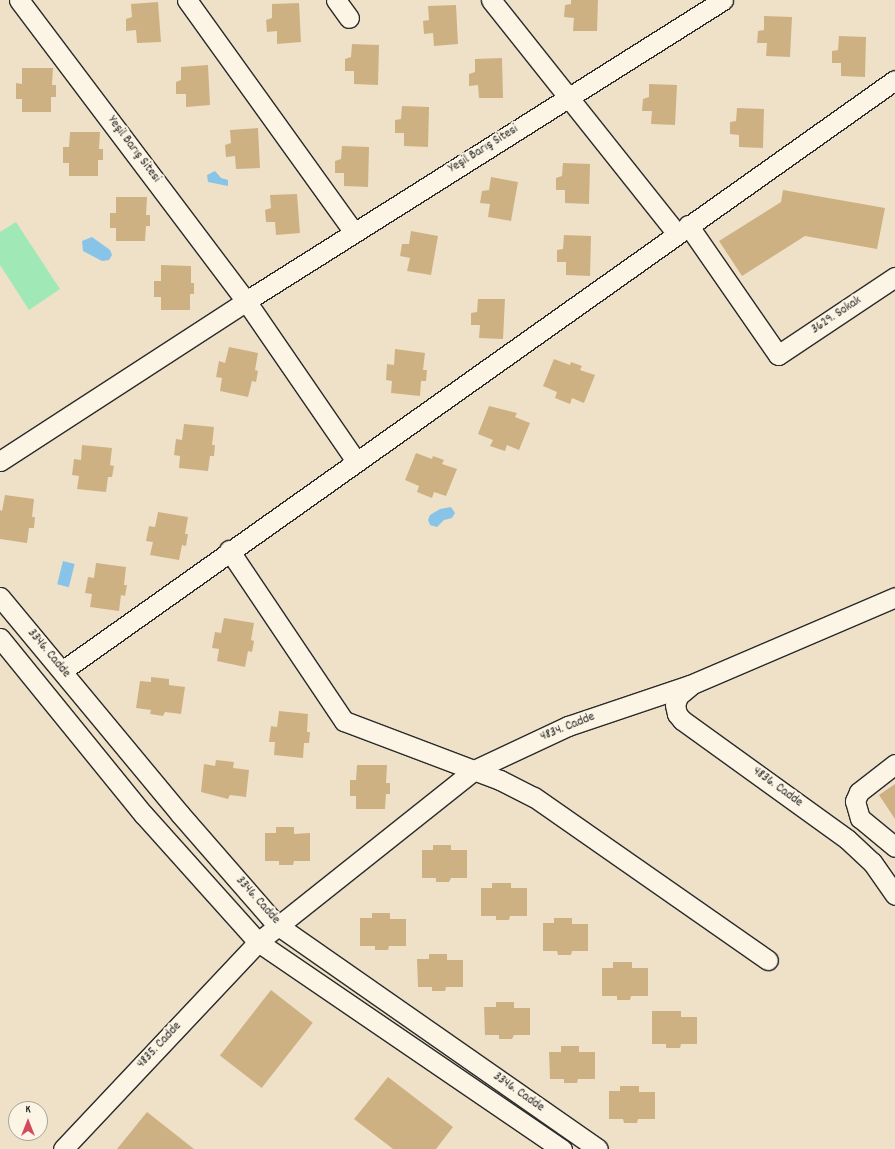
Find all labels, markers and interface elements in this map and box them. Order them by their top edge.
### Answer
street label: Yeşil Barış Sitesi [103,114,163,186]
street label: Yeşil Barış Sitesi [446,122,522,178]
street label: 3629. Sokak [809,294,865,338]
street label: 3346. Cadde [23,626,73,682]
street label: 4834. Cadde [538,710,598,746]
street label: 4836. Cadde [749,765,805,811]
street label: 3346. Cadde [232,874,282,928]
street label: 4835. Cadde [135,1019,185,1073]
street label: 3346. Cadde [489,1070,547,1116]
north arrow [8,1101,48,1141]
text: K [25,1102,31,1118]

